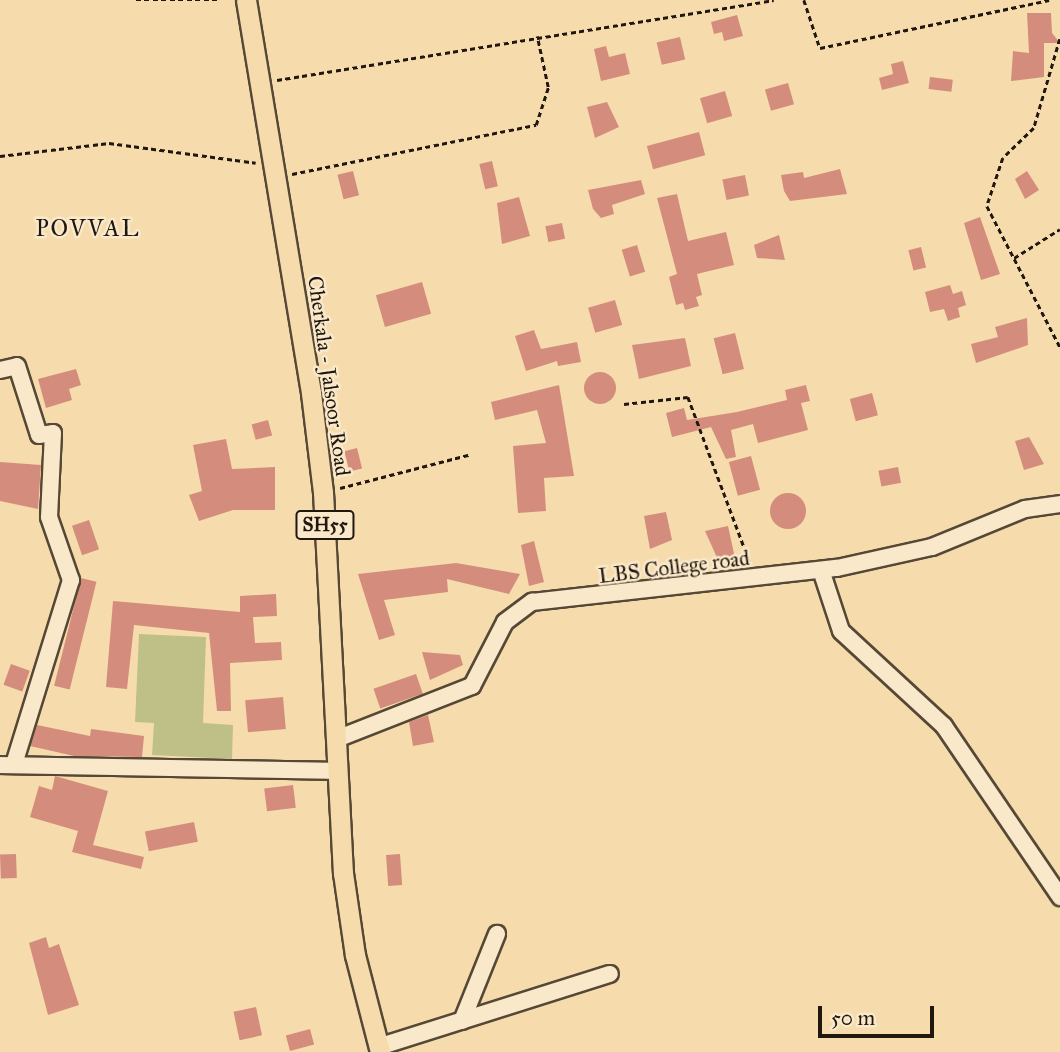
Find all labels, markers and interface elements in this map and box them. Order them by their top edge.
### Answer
district label: POVVAL [36,214,140,242]
street label: Cherkala - Jalsoor Road [302,274,356,478]
road number: SH55 [295,510,355,540]
street label: LBS College road [597,545,751,589]
scale bar [822,992,937,1036]
text: 50 m [831,1005,875,1031]

